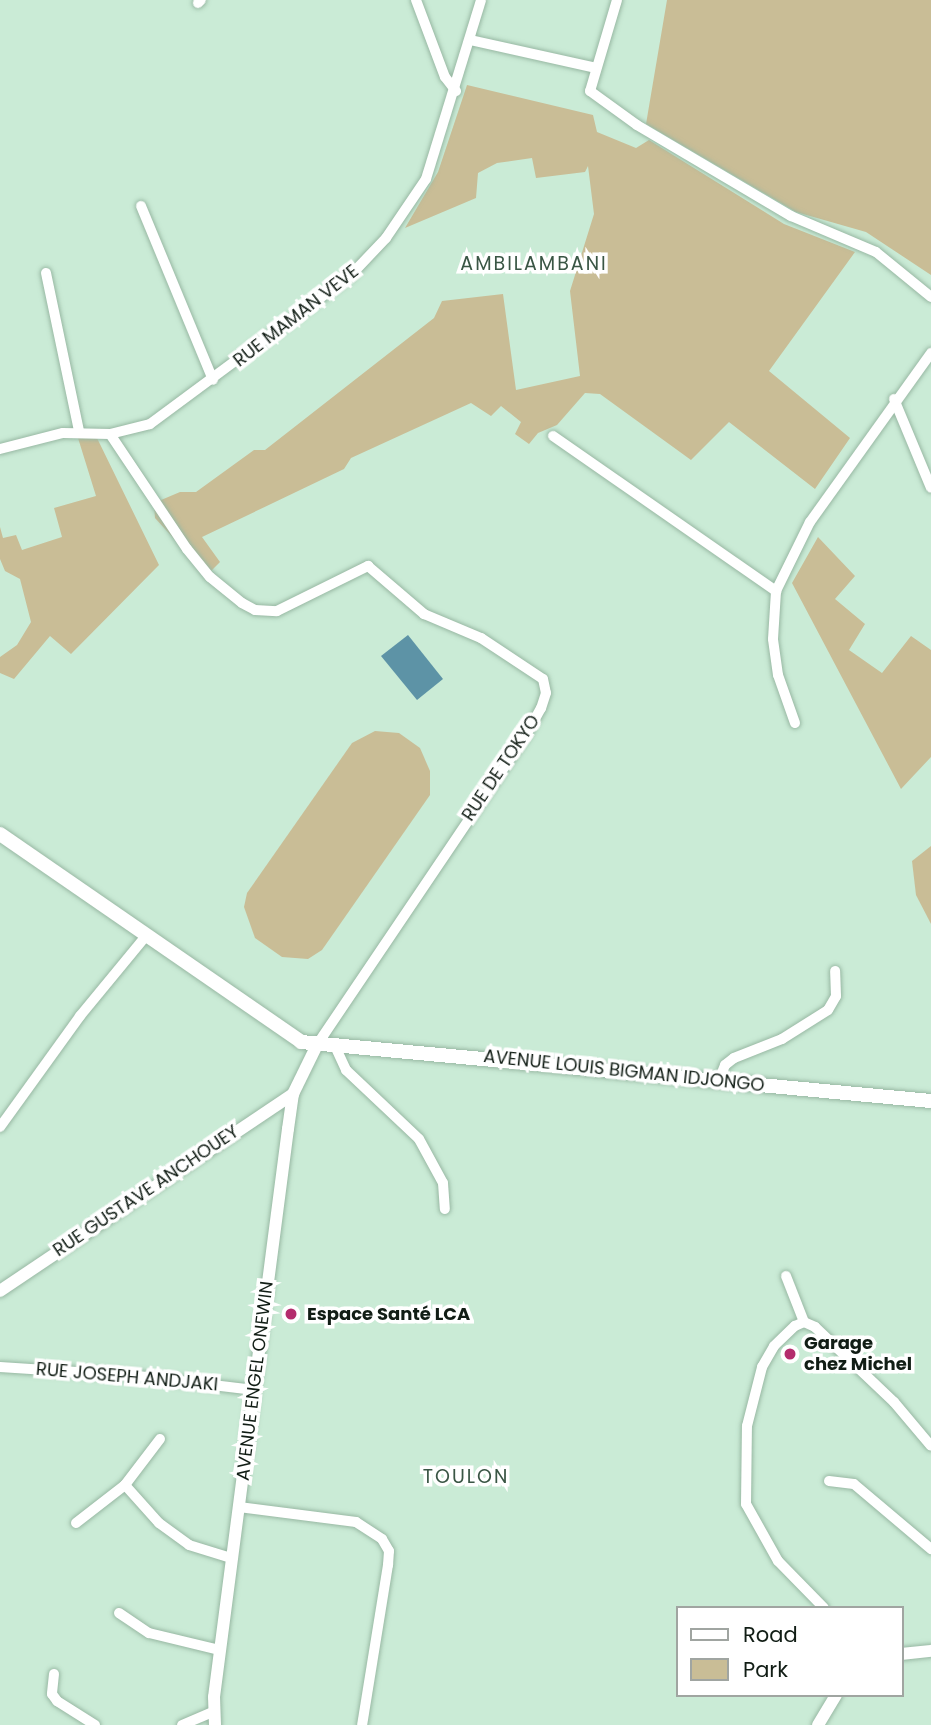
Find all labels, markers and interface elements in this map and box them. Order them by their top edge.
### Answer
district label: AMBILAMBANI [462,253,606,275]
street label: RUE MAMAN VEVE [229,260,363,372]
street label: RUE DE TOKYO [458,711,544,825]
street label: AVENUE LOUIS BIGMAN IDJONGO [482,1045,766,1097]
street label: RUE GUSTAVE ANCHOUEY [49,1121,243,1261]
street label: AVENUE ENGEL ONEWIN [232,1280,278,1482]
place label: Espace Santé LCA [307,1303,470,1325]
marker: Espace Santé LCA [281,1304,301,1324]
place label: Garage chez Michel [804,1333,912,1376]
marker: Garage chez Michel [782,1346,798,1362]
street label: RUE JOSEPH ANDJAKI [35,1358,219,1396]
district label: TOULON [423,1466,509,1488]
legend [676,1606,903,1697]
text: Road [743,1620,798,1649]
text: Park [743,1655,788,1684]

